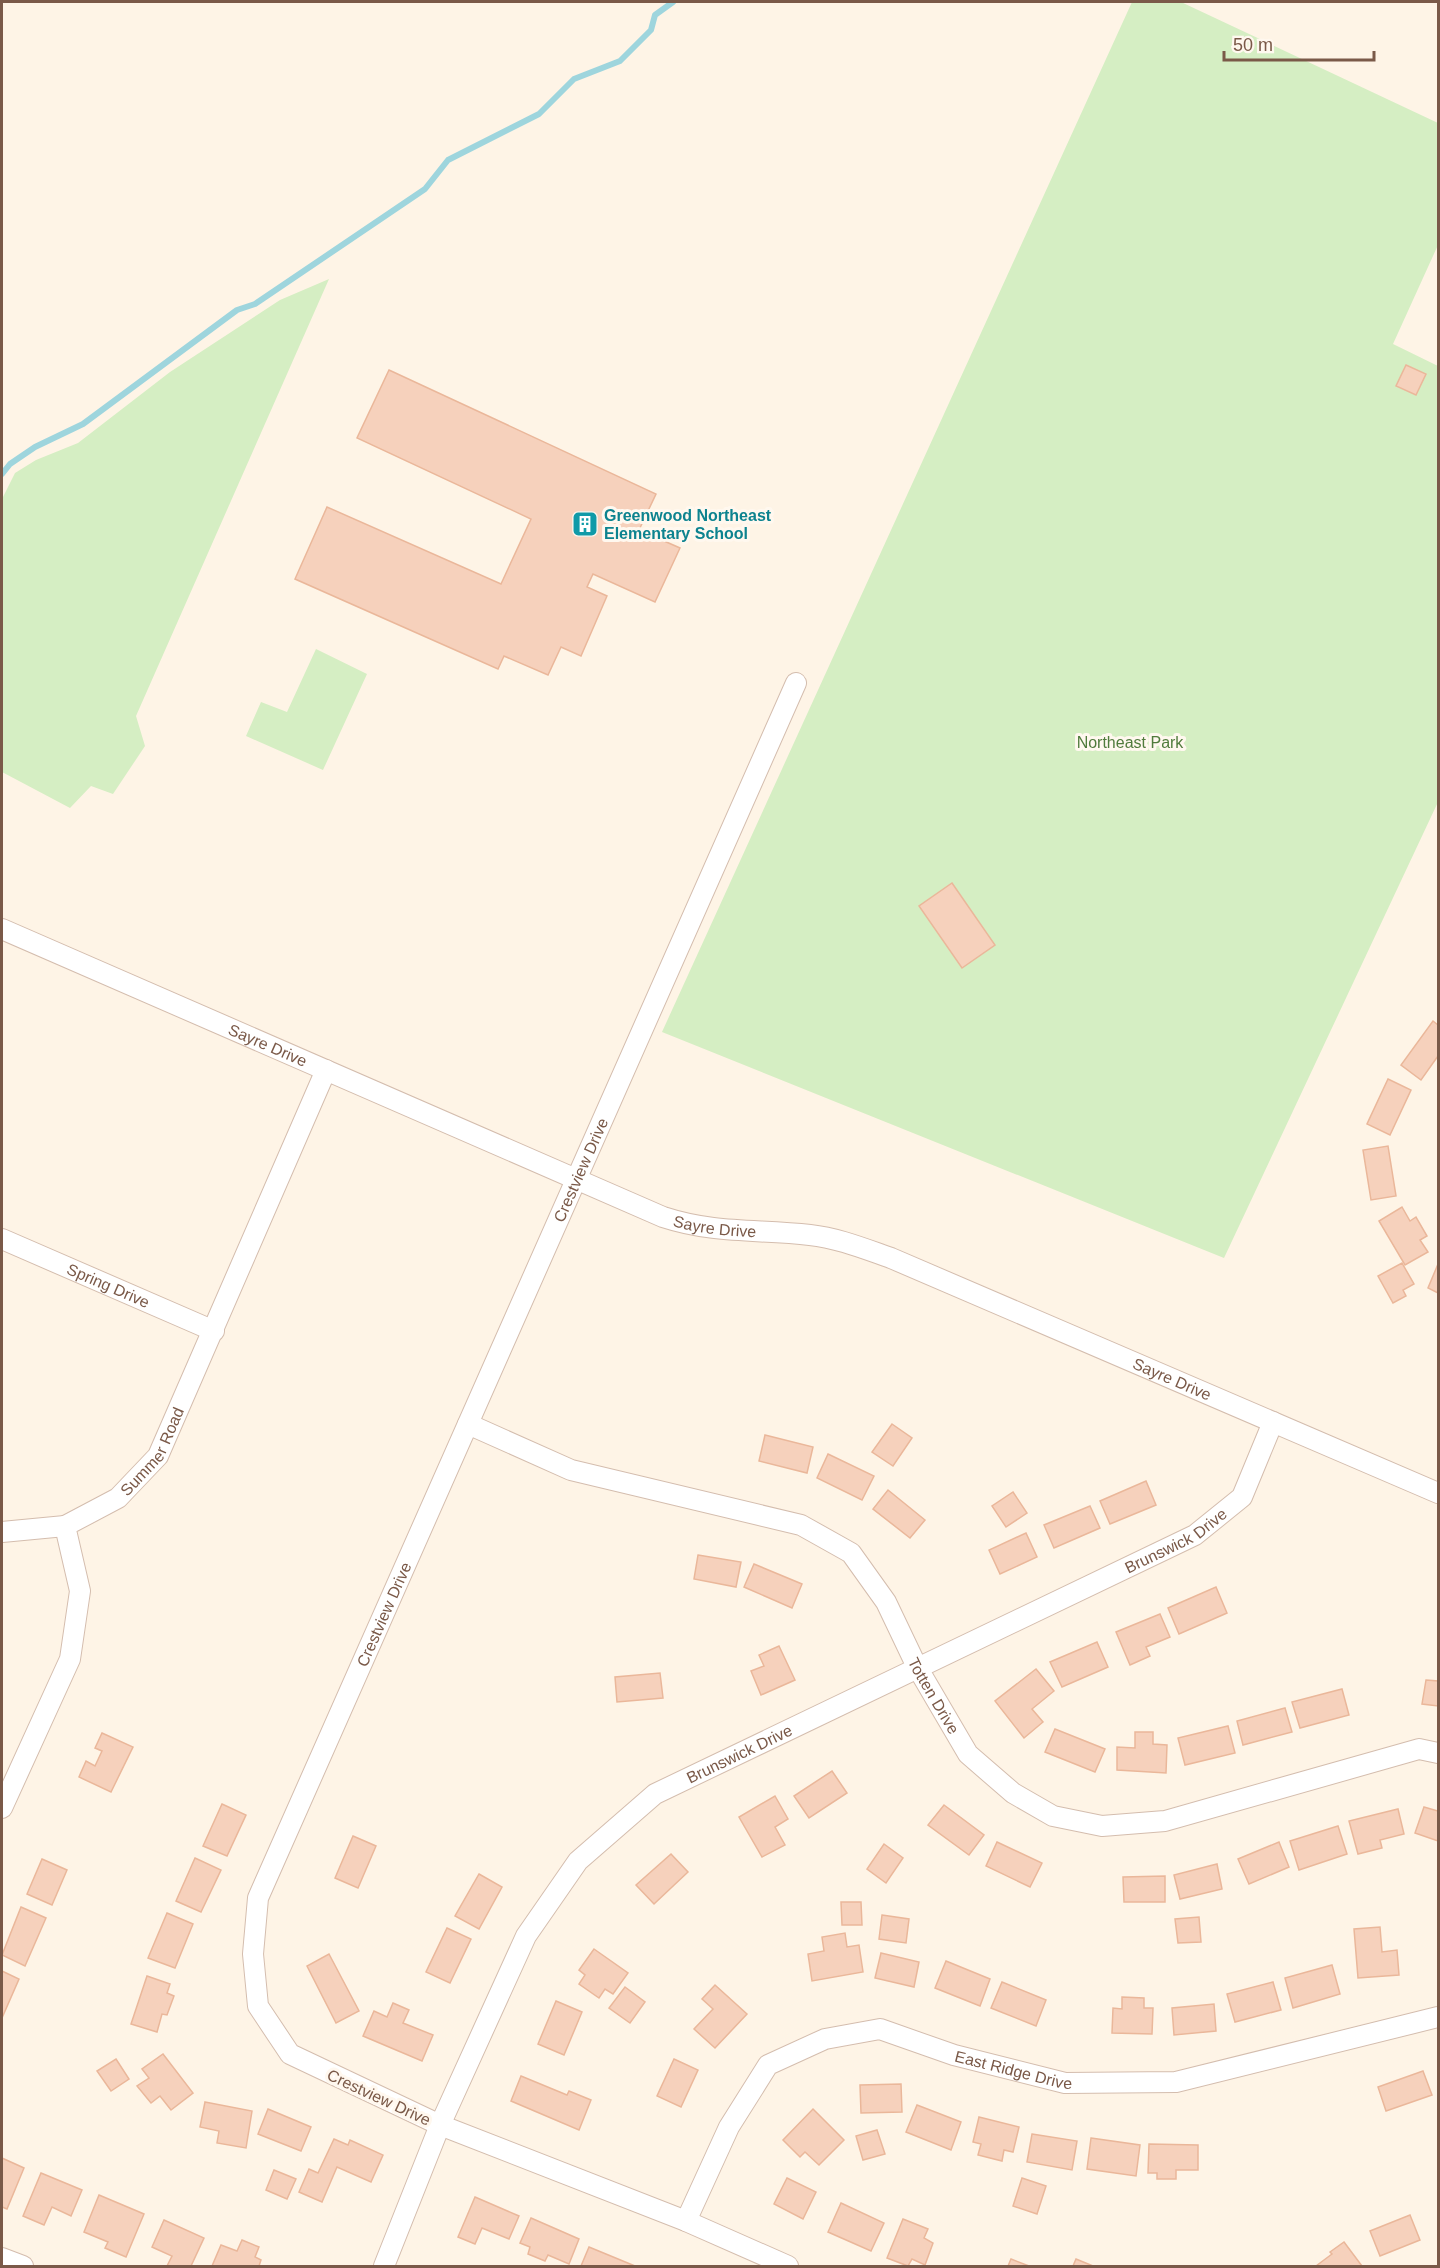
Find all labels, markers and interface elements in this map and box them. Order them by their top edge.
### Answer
scale bar [1224,24,1374,62]
text: 50 m [1233,35,1273,55]
place label: Greenwood Northeast Elementary School [604,507,772,542]
building icon: Greenwood Northeast Elementary School [570,509,600,539]
park label: Northeast Park [1077,734,1184,751]
street label: Sayre Drive [226,1021,309,1070]
street label: Crestview Drive [550,1115,611,1225]
street label: Sayre Drive [672,1213,757,1240]
street label: Spring Drive [64,1260,152,1311]
street label: Sayre Drive [1130,1355,1214,1404]
street label: Summer Road [117,1405,187,1499]
street label: Brunswick Drive [1122,1505,1230,1576]
street label: Crestview Drive [354,1560,415,1669]
street label: Totten Drive [905,1655,962,1737]
street label: Brunswick Drive [684,1722,795,1787]
street label: East Ridge Drive [953,2048,1072,2092]
street label: Crestview Drive [324,2066,433,2129]

